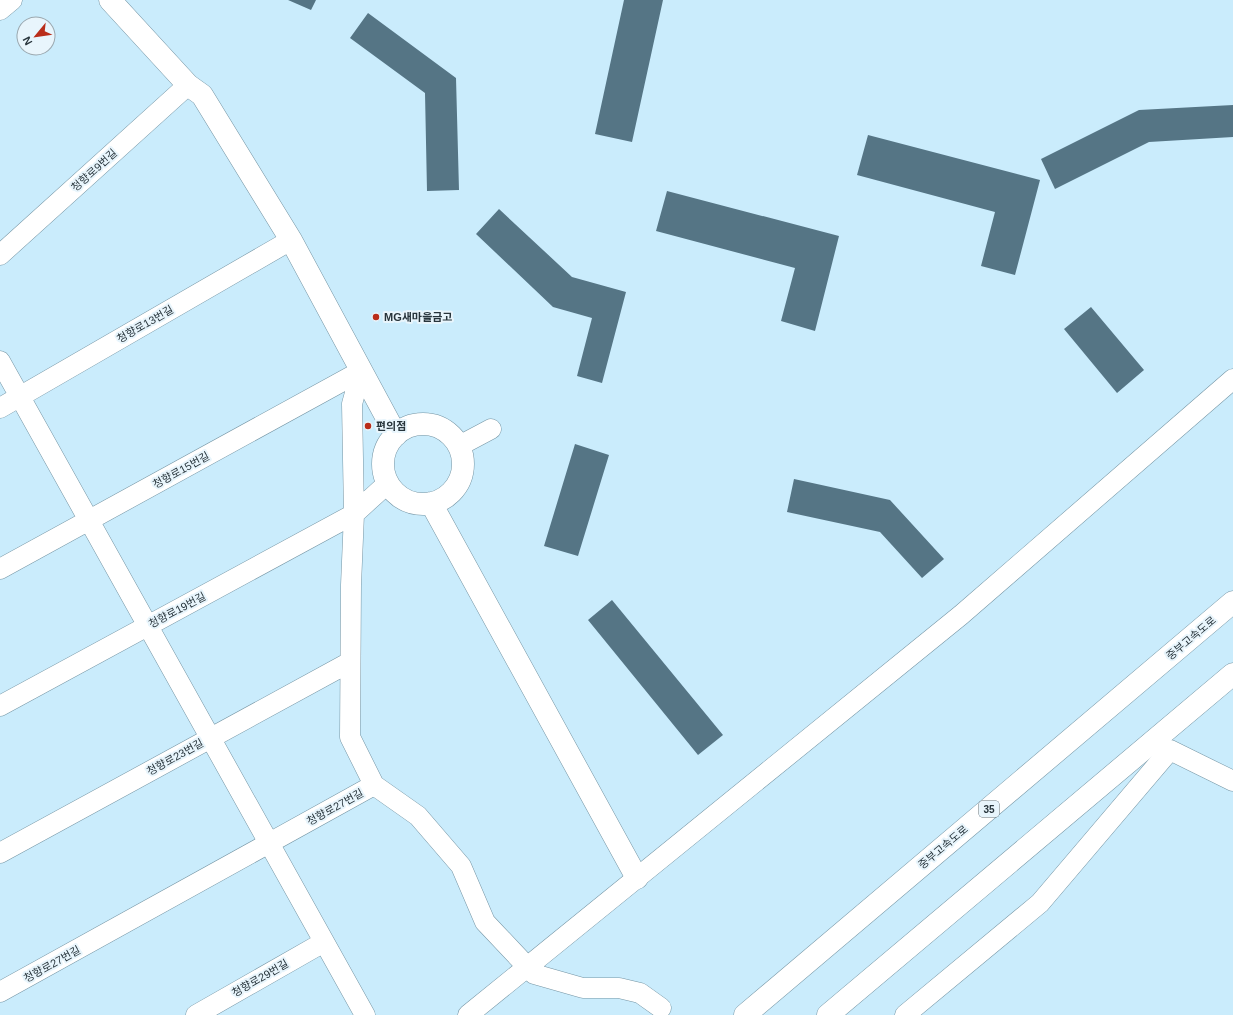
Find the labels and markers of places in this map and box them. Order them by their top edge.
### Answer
place label: MG새마을금고 [384,311,452,323]
marker: MG새마을금고 [371,312,381,322]
place label: 편의점 [376,420,406,432]
marker: 편의점 [363,421,373,431]

